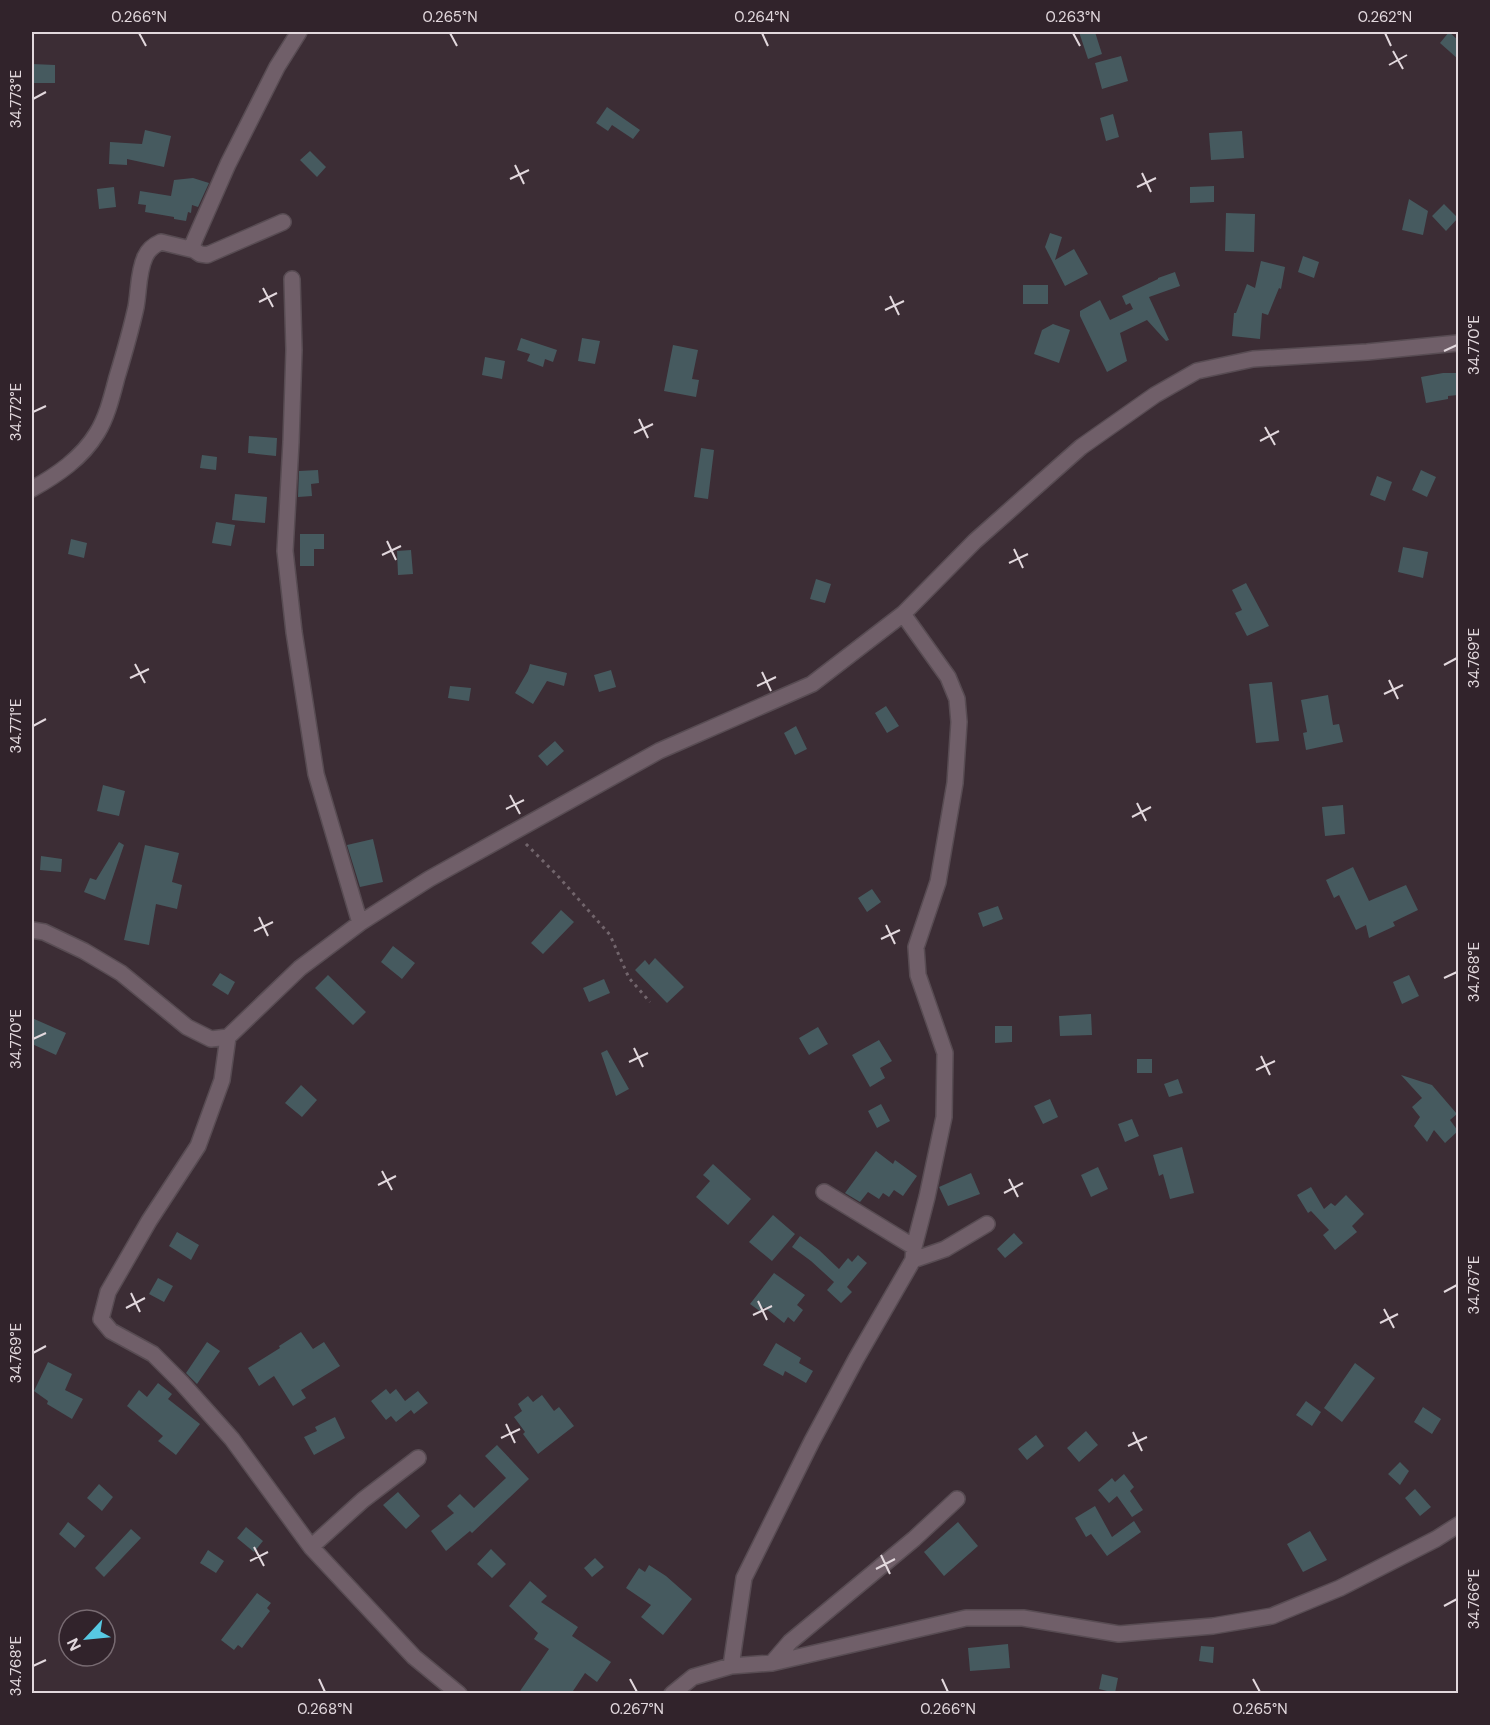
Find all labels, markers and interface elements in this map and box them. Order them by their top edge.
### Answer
text: 0.266°N [111,7,167,27]
text: 0.265°N [422,7,478,27]
text: 0.264°N [734,7,790,27]
text: 0.263°N [1045,7,1101,27]
text: 0.262°N [1358,7,1412,27]
text: 34.773°E [6,70,26,128]
text: 34.770°E [1464,315,1484,375]
text: 34.772°E [6,383,26,441]
text: 34.769°E [1464,628,1484,688]
text: 34.771°E [6,699,26,753]
text: 34.768°E [1464,942,1484,1002]
text: 34.770°E [6,1009,26,1069]
text: 34.767°E [1464,1256,1484,1314]
text: 34.769°E [6,1323,26,1383]
text: 34.766°E [1464,1569,1484,1629]
north arrow [57,1608,117,1668]
text: N [62,1635,86,1654]
text: 34.768°E [6,1636,26,1696]
text: 0.268°N [297,1699,353,1719]
text: 0.267°N [610,1699,664,1719]
text: 0.266°N [920,1699,976,1719]
text: 0.265°N [1232,1699,1288,1719]

